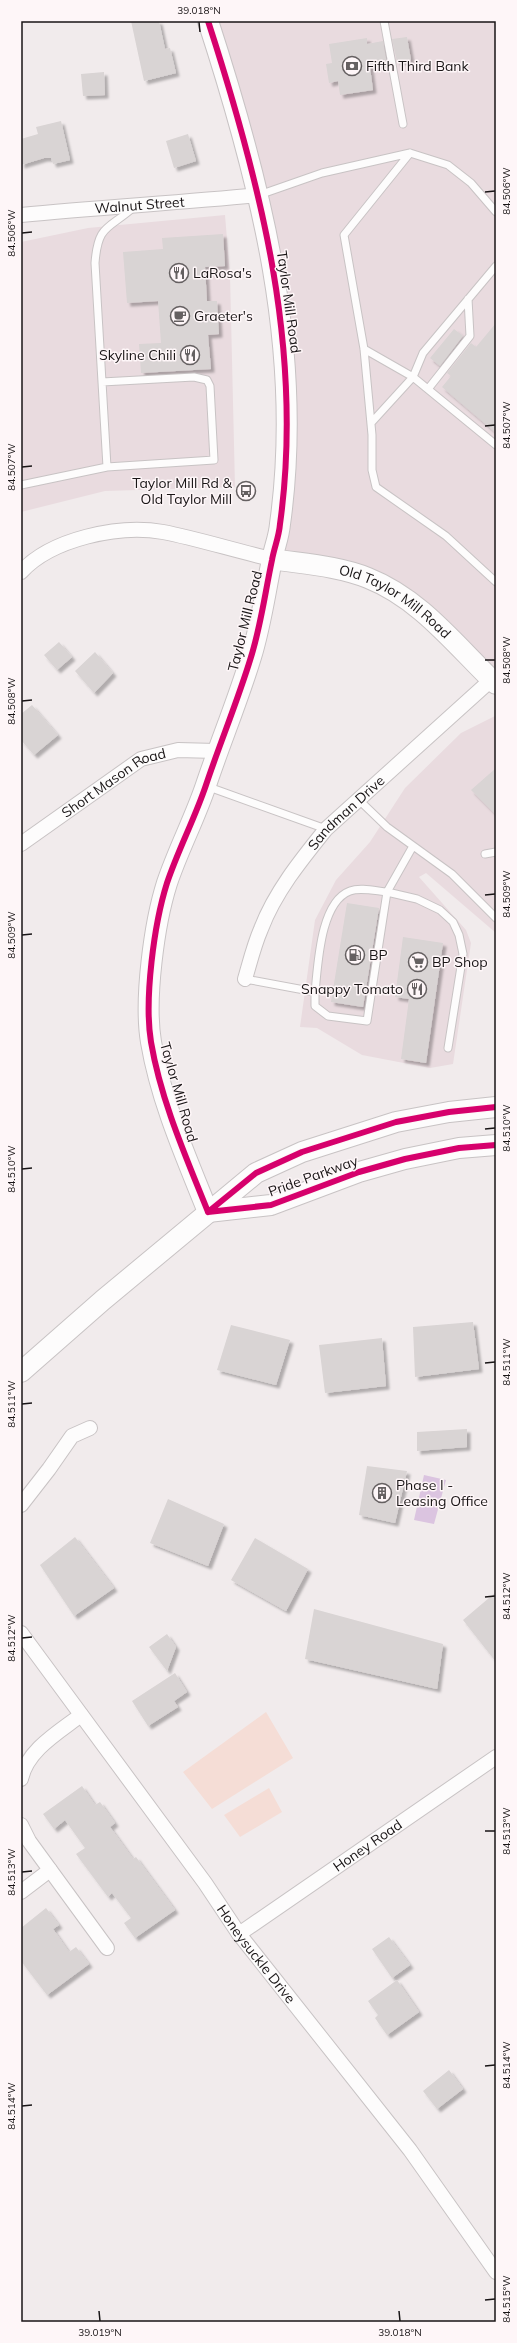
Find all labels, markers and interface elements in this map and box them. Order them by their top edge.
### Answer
text: 39.018°N [177,4,221,17]
bank icon: Fifth Third Bank [341,55,363,77]
place label: Fifth Third Bank [366,57,470,75]
text: 84.506°W [500,167,513,215]
street label: Walnut Street [94,193,185,217]
text: 84.506°W [5,209,18,257]
street label: Taylor Mill Road [273,250,305,354]
restaurant icon: LaRosa's [168,262,190,284]
place label: LaRosa's [193,264,252,282]
cafe icon: Graeter's [169,305,191,327]
place label: Graeter's [194,307,253,325]
restaurant icon: Skyline Chili [179,344,201,366]
place label: Skyline Chili [99,346,176,364]
text: 84.507°W [500,401,513,449]
text: 84.507°W [5,443,18,491]
place label: Taylor Mill Rd & Old Taylor Mill [132,474,233,508]
bus stop icon: Taylor Mill Rd & Old Taylor Mill [235,480,257,502]
street label: Old Taylor Mill Road [337,561,455,642]
street label: Taylor Mill Road [224,569,266,673]
text: 84.508°W [500,636,513,684]
text: 84.508°W [5,677,18,725]
street label: Short Mason Road [58,744,168,821]
street label: Sandman Drive [304,772,388,854]
text: 84.509°W [500,870,513,918]
text: 84.509°W [5,911,18,959]
fuel station icon: BP [344,944,366,966]
place label: BP [369,946,388,964]
supermarket icon: BP Shop [407,951,429,973]
place label: BP Shop [432,953,488,971]
restaurant icon: Snappy Tomato [406,978,428,1000]
place label: Snappy Tomato [301,980,403,998]
street label: Taylor Mill Road [156,1040,202,1144]
text: 84.510°W [500,1104,513,1152]
text: 84.510°W [5,1145,18,1193]
street label: Pride Parkway [266,1151,361,1201]
text: 84.511°W [500,1338,513,1386]
text: 84.511°W [5,1380,18,1428]
place label: Phase I - Leasing Office [396,1476,488,1510]
building icon: Phase I - Leasing Office [371,1482,393,1504]
text: 84.512°W [500,1572,513,1620]
text: 84.512°W [5,1614,18,1662]
text: 84.513°W [500,1807,513,1855]
street label: Honey Road [329,1815,405,1876]
text: 84.513°W [5,1848,18,1896]
street label: Honeysuckle Drive [213,1901,299,2007]
text: 84.514°W [500,2041,513,2089]
text: 84.514°W [5,2082,18,2130]
text: 84.515°W [500,2275,513,2323]
text: 39.019°N [78,2326,122,2339]
text: 39.018°N [378,2326,422,2339]

